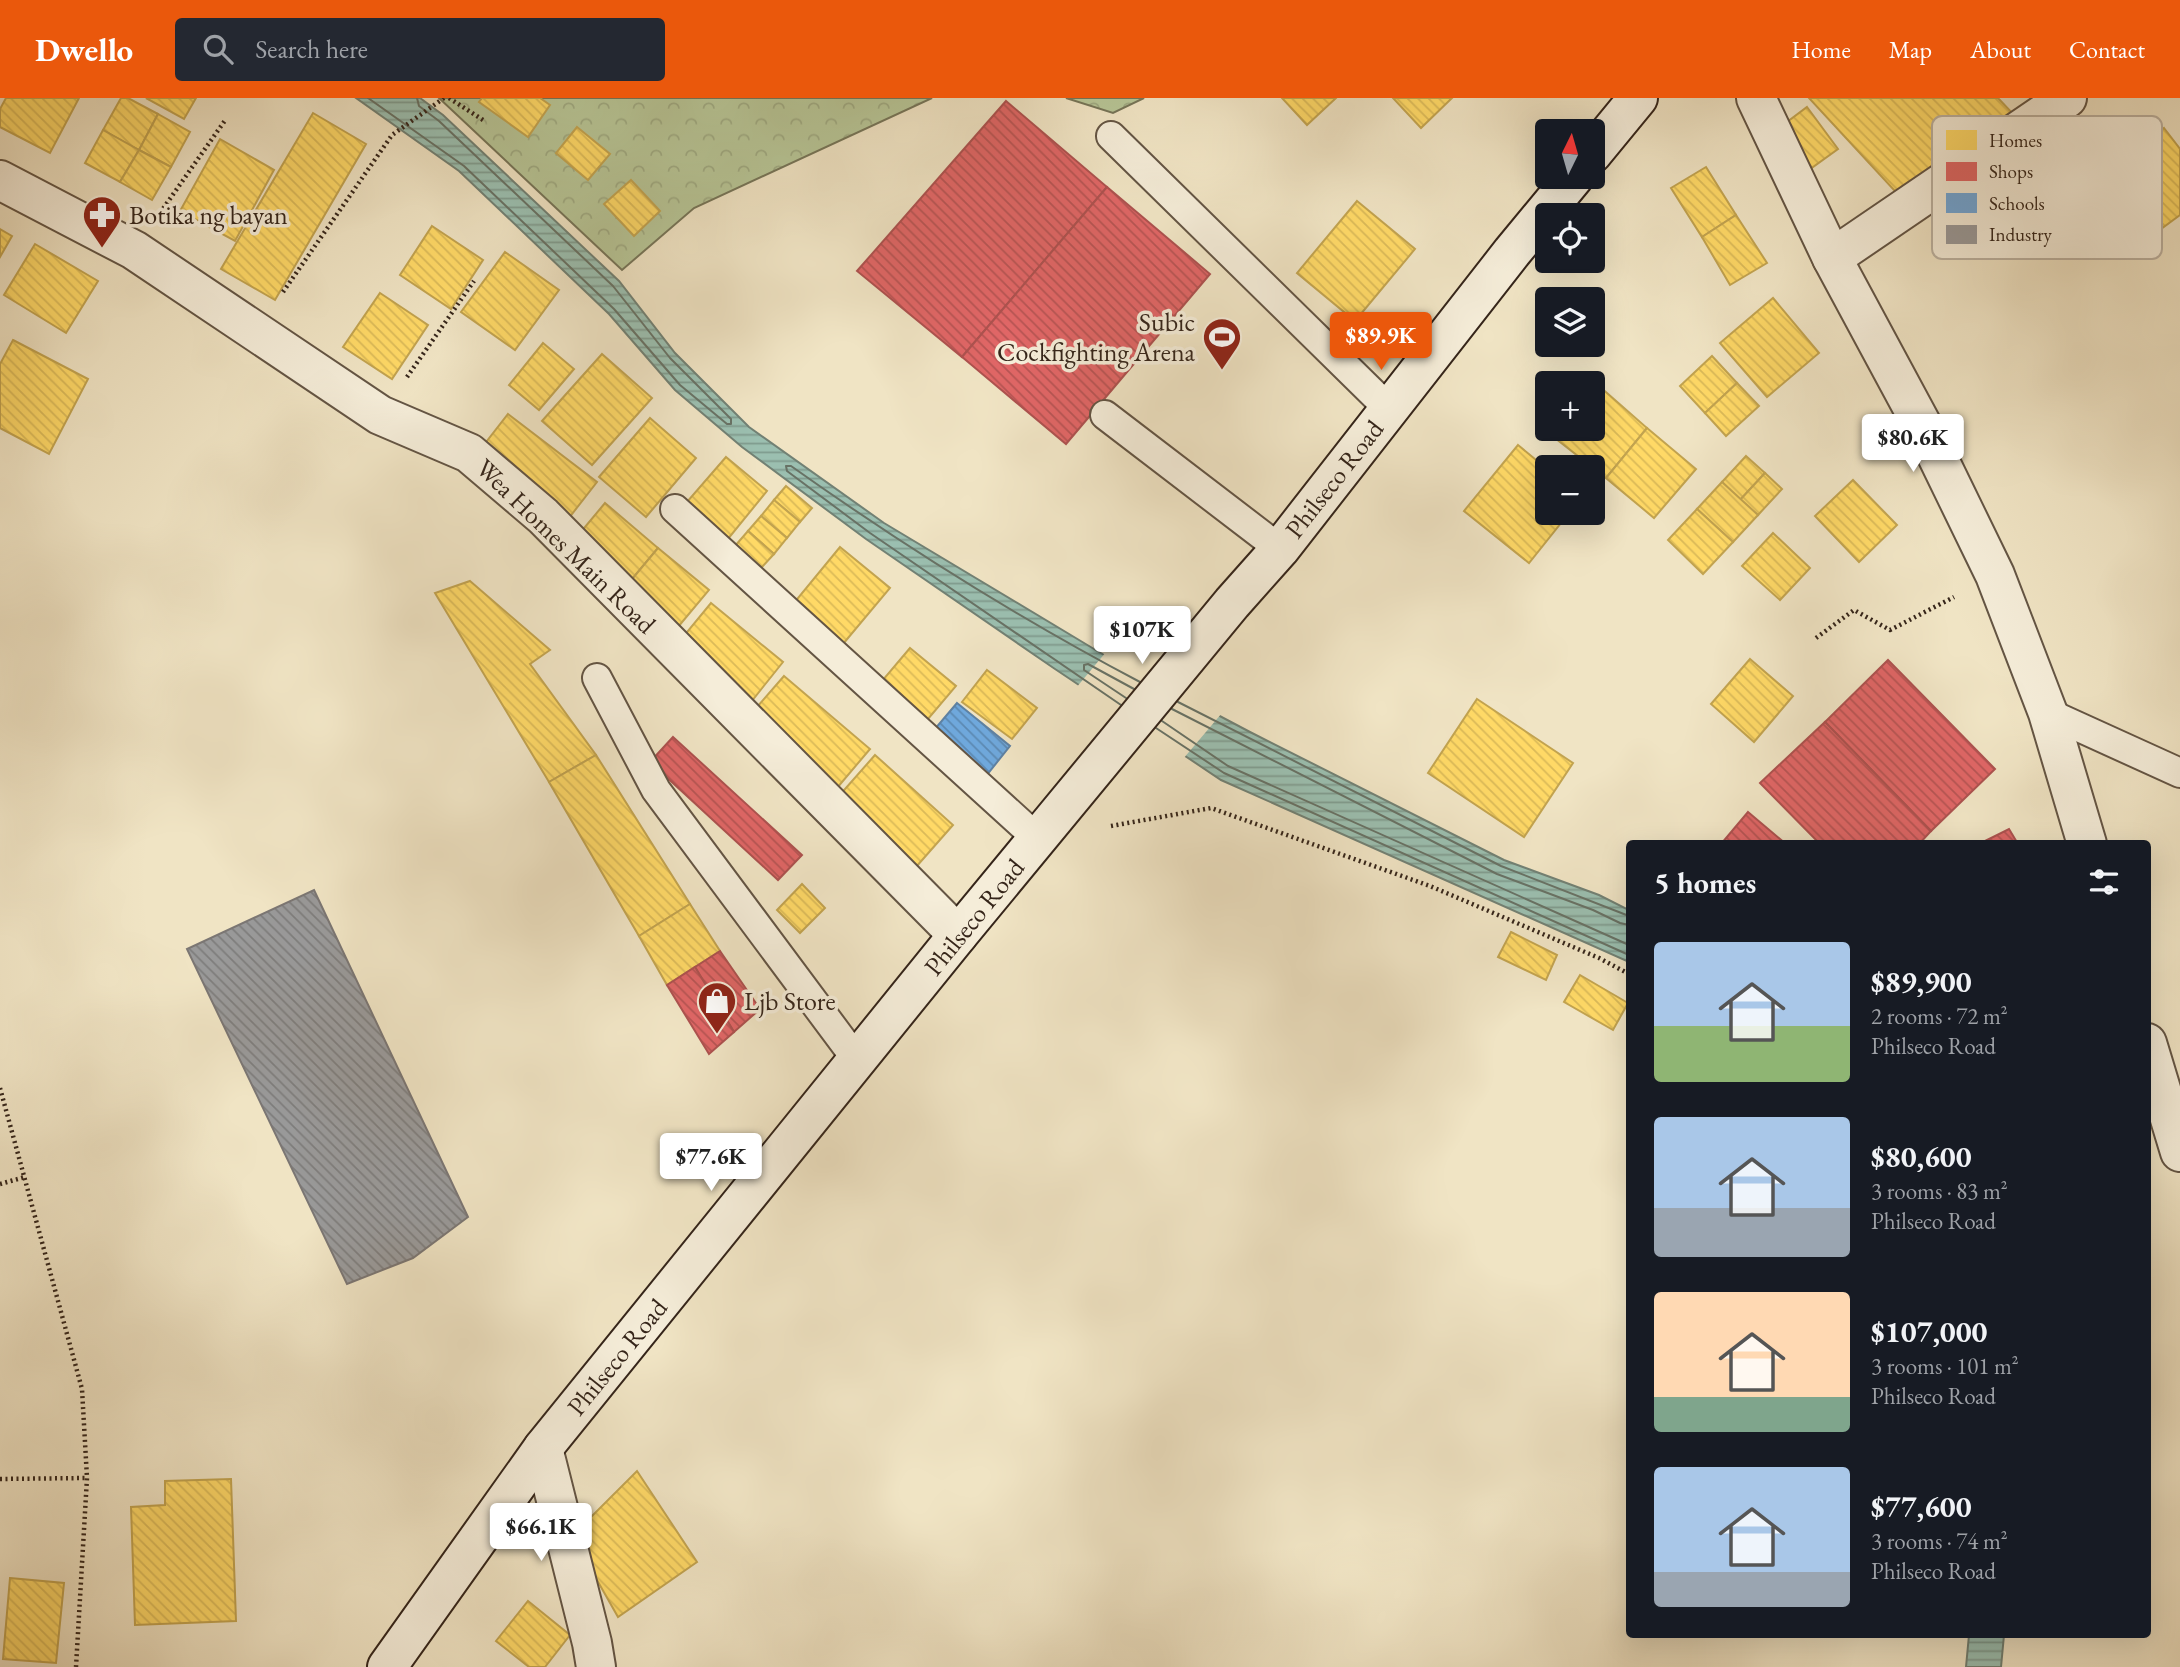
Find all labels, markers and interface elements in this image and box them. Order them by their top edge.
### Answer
search box [175,18,665,81]
text: Dwello [35,28,133,71]
icon: search [199,30,237,68]
text: Search here [255,32,368,66]
text: Home [1791,34,1851,65]
text: Map [1889,34,1932,65]
text: About [1970,34,2031,65]
text: Contact [2069,34,2145,65]
legend [1932,116,2162,259]
north arrow [1535,119,1605,189]
map controls [1535,119,1605,525]
text: Homes [1989,128,2042,153]
text: Shops [1989,159,2033,184]
text: Schools [1989,191,2045,216]
pharmacy icon: Botika ng bayan [81,194,123,249]
place label: Botika ng bayan [129,198,288,232]
button: locate [1535,203,1605,273]
text: Industry [1989,222,2053,247]
button: layers [1535,287,1605,357]
place label: Subic Cockfighting Arena [997,305,1196,369]
pin: $89.9K [1324,313,1438,372]
sports icon: Subic Cockfighting Arena [1201,316,1243,371]
text: $89.9K [1346,320,1416,350]
button: + [1535,371,1605,441]
street label: Philseco Road [1277,412,1391,545]
pin: $80.6K [1856,414,1970,474]
text: $80.6K [1878,422,1948,452]
street label: Wea Homes Main Road [469,451,664,641]
button: − [1535,455,1605,525]
pin: $107K [1093,606,1191,666]
text: $107K [1110,614,1174,644]
street label: Philseco Road [916,851,1032,983]
text: 5 homes [1654,863,1756,902]
icon: filters [2085,863,2123,901]
text: $89,900 [1871,962,1972,1001]
icon: home [1710,970,1794,1054]
shop icon: Ljb Store [696,980,738,1035]
place label: Ljb Store [744,984,836,1018]
text: 2 rooms · 72 m² [1871,1001,2008,1031]
text: Philseco Road [1871,1031,1996,1061]
pin: $77.6K [654,1134,768,1193]
text: $80,600 [1871,1137,1972,1176]
text: $77.6K [676,1141,746,1171]
icon: home [1710,1145,1794,1229]
text: 3 rooms · 83 m² [1871,1176,2008,1206]
text: Philseco Road [1871,1206,1996,1236]
street label: Philseco Road [559,1291,675,1423]
text: $107,000 [1871,1312,1987,1351]
icon: home [1710,1320,1794,1404]
text: 3 rooms · 101 m² [1871,1351,2019,1381]
text: Philseco Road [1871,1381,1996,1411]
text: $77,600 [1871,1487,1972,1526]
icon: home [1710,1495,1794,1579]
pin: $66.1K [484,1504,598,1563]
text: $66.1K [506,1511,576,1541]
text: 3 rooms · 74 m² [1871,1526,2008,1556]
text: Philseco Road [1871,1556,1996,1586]

